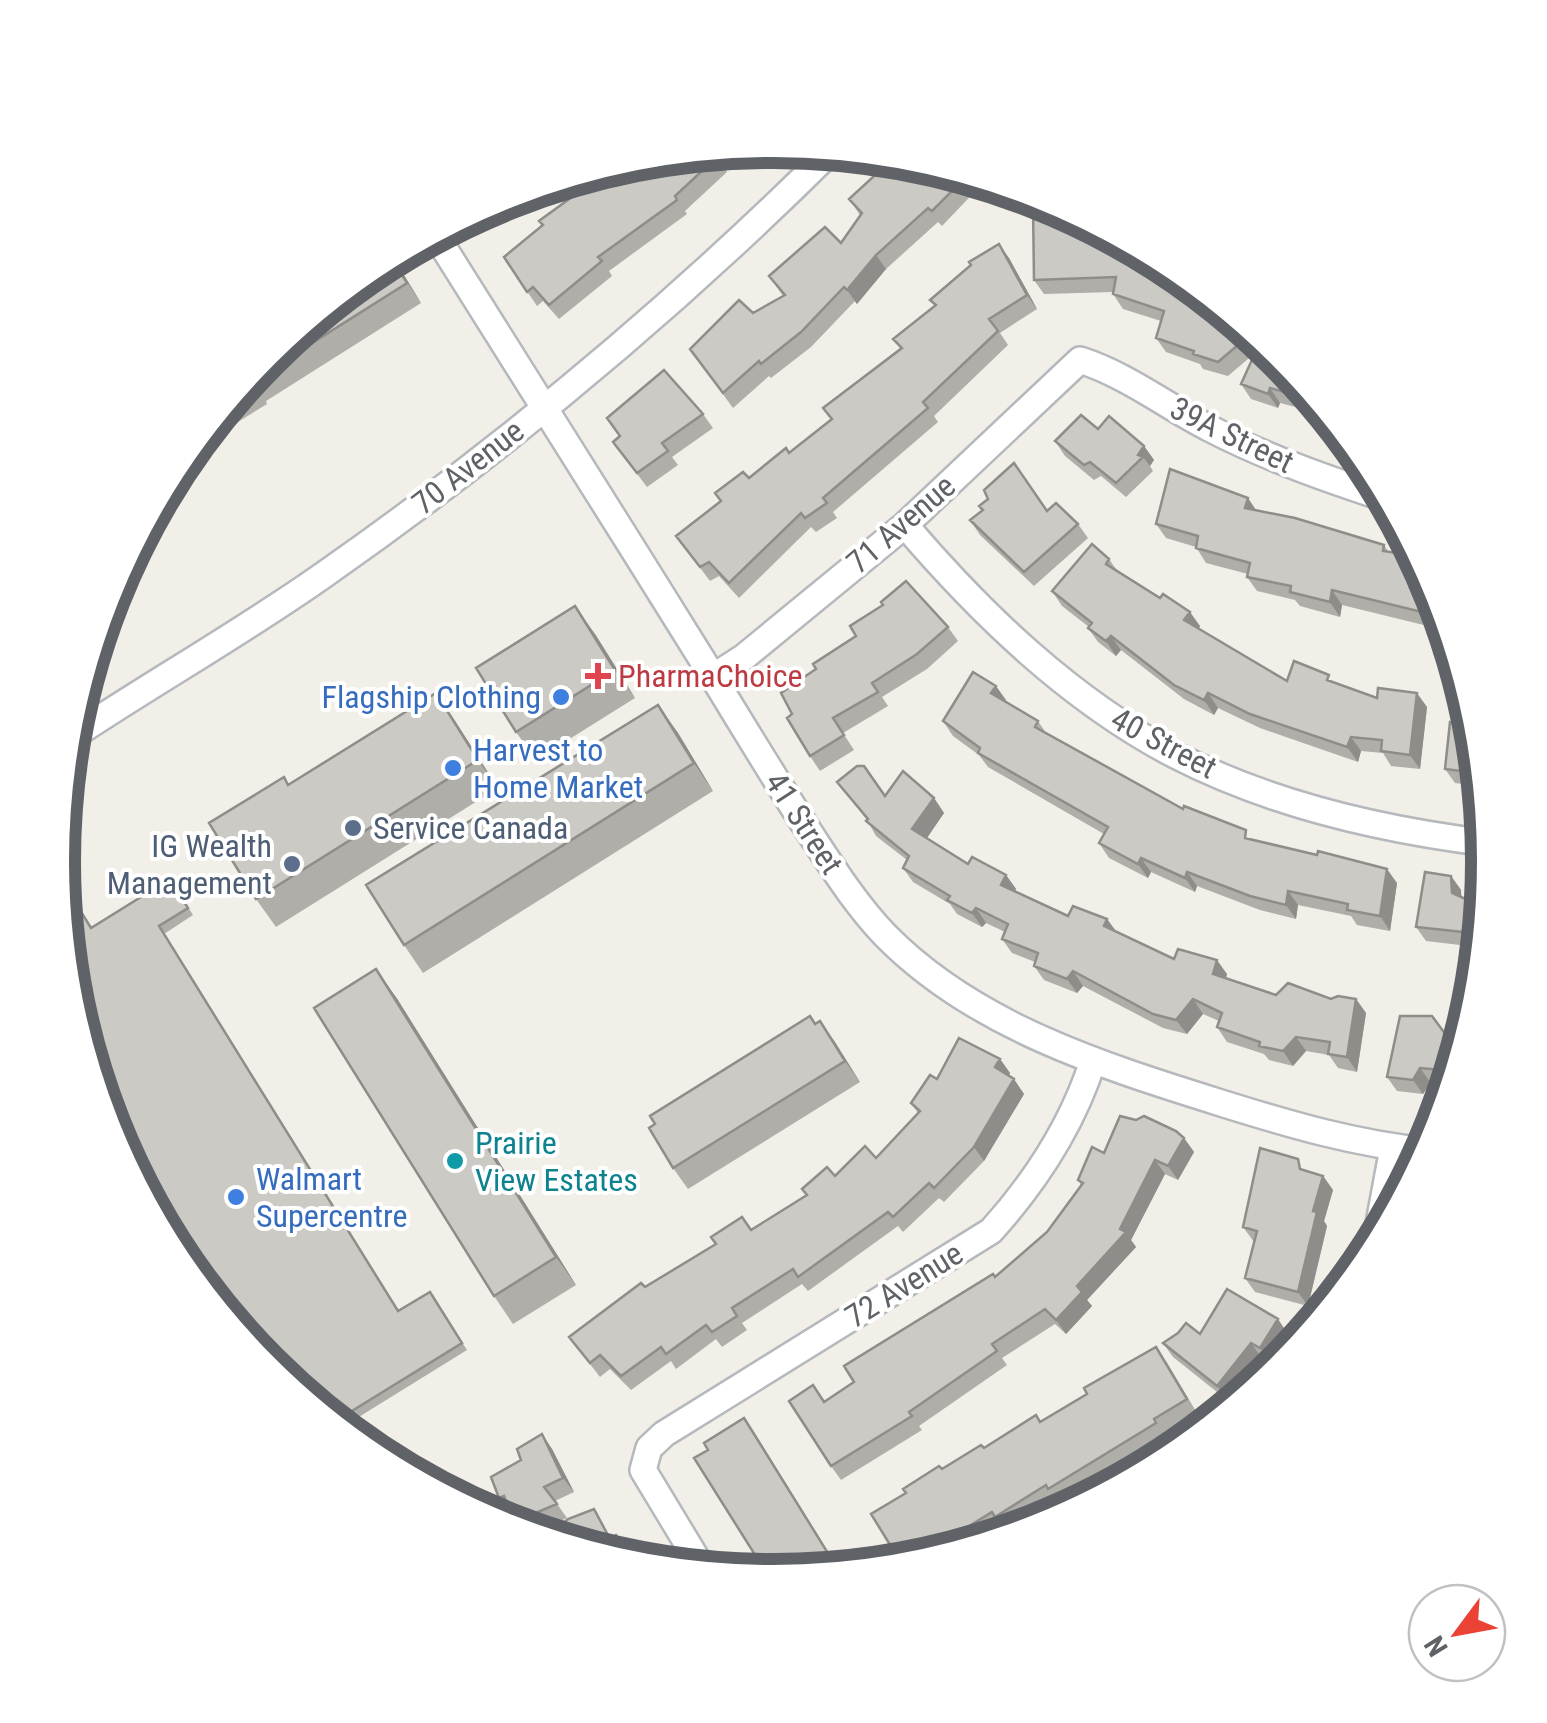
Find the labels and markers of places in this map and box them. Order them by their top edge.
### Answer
place label: PharmaChoice [618,657,802,695]
marker: PharmaChoice [587,665,609,687]
place label: Flagship Clothing [322,678,541,716]
marker: Flagship Clothing [550,686,572,708]
place label: Harvest to Home Market [473,731,643,806]
marker: Harvest to Home Market [442,757,464,779]
place label: Service Canada [373,809,568,847]
marker: Service Canada [342,817,364,839]
place label: IG Wealth Management [107,827,272,902]
marker: IG Wealth Management [281,853,303,875]
place label: Prairie View Estates [475,1124,638,1199]
marker: Prairie View Estates [444,1150,466,1172]
place label: Walmart Supercentre [256,1160,408,1235]
marker: Walmart Supercentre [225,1186,247,1208]

